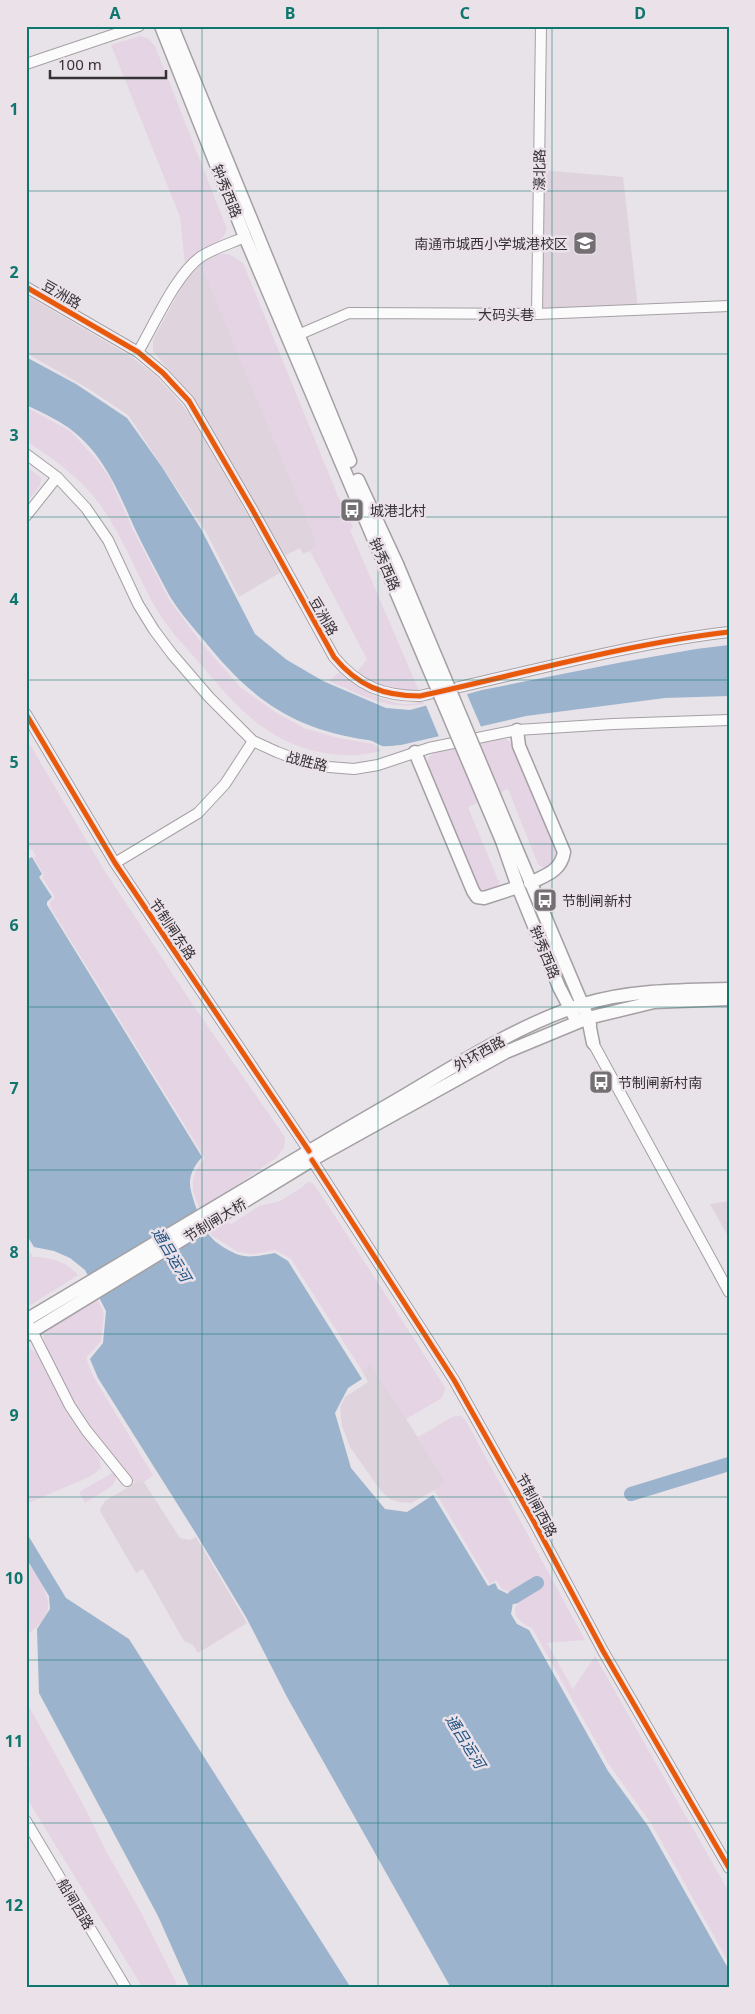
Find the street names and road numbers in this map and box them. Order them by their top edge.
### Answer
street label: 濠北路 [529,149,549,191]
street label: 钟秀西路 [208,161,246,221]
street label: 豆洲路 [39,275,85,313]
street label: 大码头巷 [478,305,534,324]
street label: 钟秀西路 [365,535,405,593]
street label: 豆洲路 [305,593,343,639]
street label: 战胜路 [284,747,330,775]
street label: 节制闸东路 [146,895,200,963]
street label: 钟秀西路 [526,922,564,982]
street label: 外环西路 [450,1031,508,1075]
street label: 节制闸大桥 [180,1194,250,1246]
street label: 节制闸西路 [512,1470,562,1540]
street label: 船闸西路 [53,1875,99,1933]

